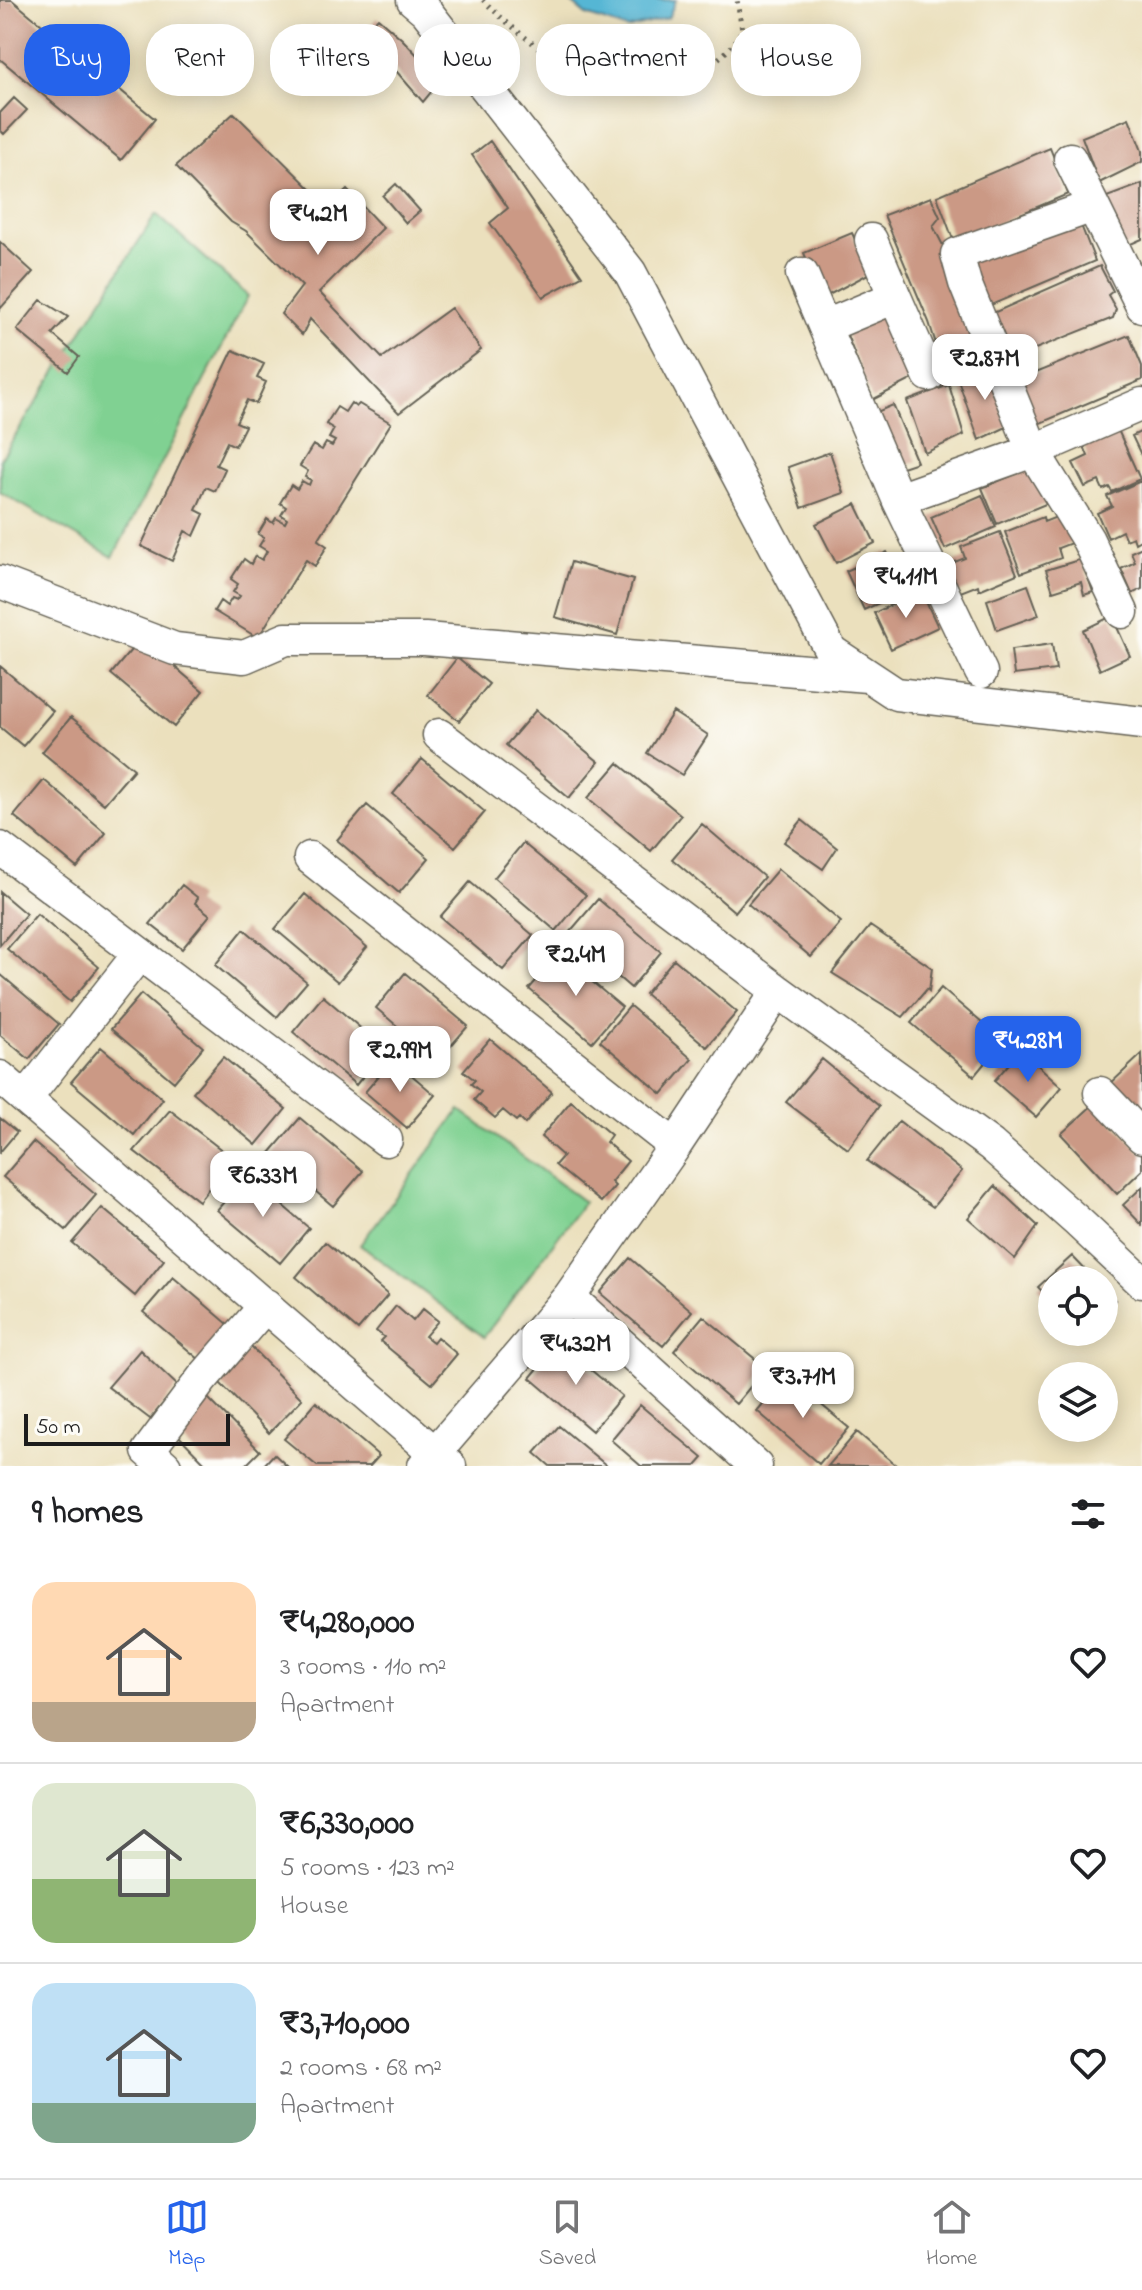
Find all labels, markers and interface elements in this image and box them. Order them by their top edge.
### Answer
chip: Buy [24,24,130,96]
chip: Rent [146,24,254,96]
chip: Filters [270,24,398,96]
chip: New [414,24,520,96]
chip: Apartment [536,24,715,96]
chip: House [731,24,861,96]
pin: ₹4.2M [262,189,374,257]
text: ₹4.2M [288,196,348,234]
pin: ₹2.87M [920,334,1050,402]
text: ₹2.87M [950,341,1020,379]
pin: ₹4.11M [841,552,971,620]
text: ₹4.11M [874,559,938,597]
pin: ₹2.4M [520,930,632,998]
text: ₹2.4M [546,937,606,975]
pin: ₹4.28M [963,1016,1093,1084]
text: ₹4.28M [993,1023,1063,1061]
pin: ₹2.99M [335,1026,465,1094]
text: ₹2.99M [367,1033,433,1071]
pin: ₹6.33M [198,1151,328,1219]
text: ₹6.33M [228,1158,298,1196]
map controls [1038,1266,1118,1442]
button: locate [1038,1266,1118,1346]
pin: ₹4.32M [511,1319,641,1387]
text: ₹4.32M [540,1326,612,1364]
pin: ₹3.71M [738,1352,868,1420]
text: ₹3.71M [770,1359,836,1397]
button: layers [1038,1362,1118,1442]
scale bar [24,1410,230,1446]
text: 50 m [36,1412,81,1444]
text: 9 homes [32,1489,144,1539]
icon: filters [1066,1492,1110,1536]
text: ₹4,280,000 [280,1599,415,1649]
icon: home [96,1614,192,1710]
icon: heart [1066,1640,1110,1684]
text: 3 rooms · 110 m² [280,1649,446,1687]
text: Apartment [280,1687,394,1725]
text: ₹6,330,000 [280,1800,414,1850]
icon: home [96,1815,192,1911]
icon: heart [1066,1841,1110,1885]
text: 5 rooms · 123 m² [280,1850,455,1888]
text: House [280,1888,348,1926]
text: ₹3,710,000 [280,2000,410,2050]
icon: home [96,2015,192,2111]
icon: heart [1066,2041,1110,2085]
text: 2 rooms · 68 m² [280,2050,442,2088]
text: Apartment [280,2088,394,2126]
tab: Map [165,2195,209,2275]
tab: Saved [539,2195,596,2275]
tab: Home [926,2195,977,2275]

